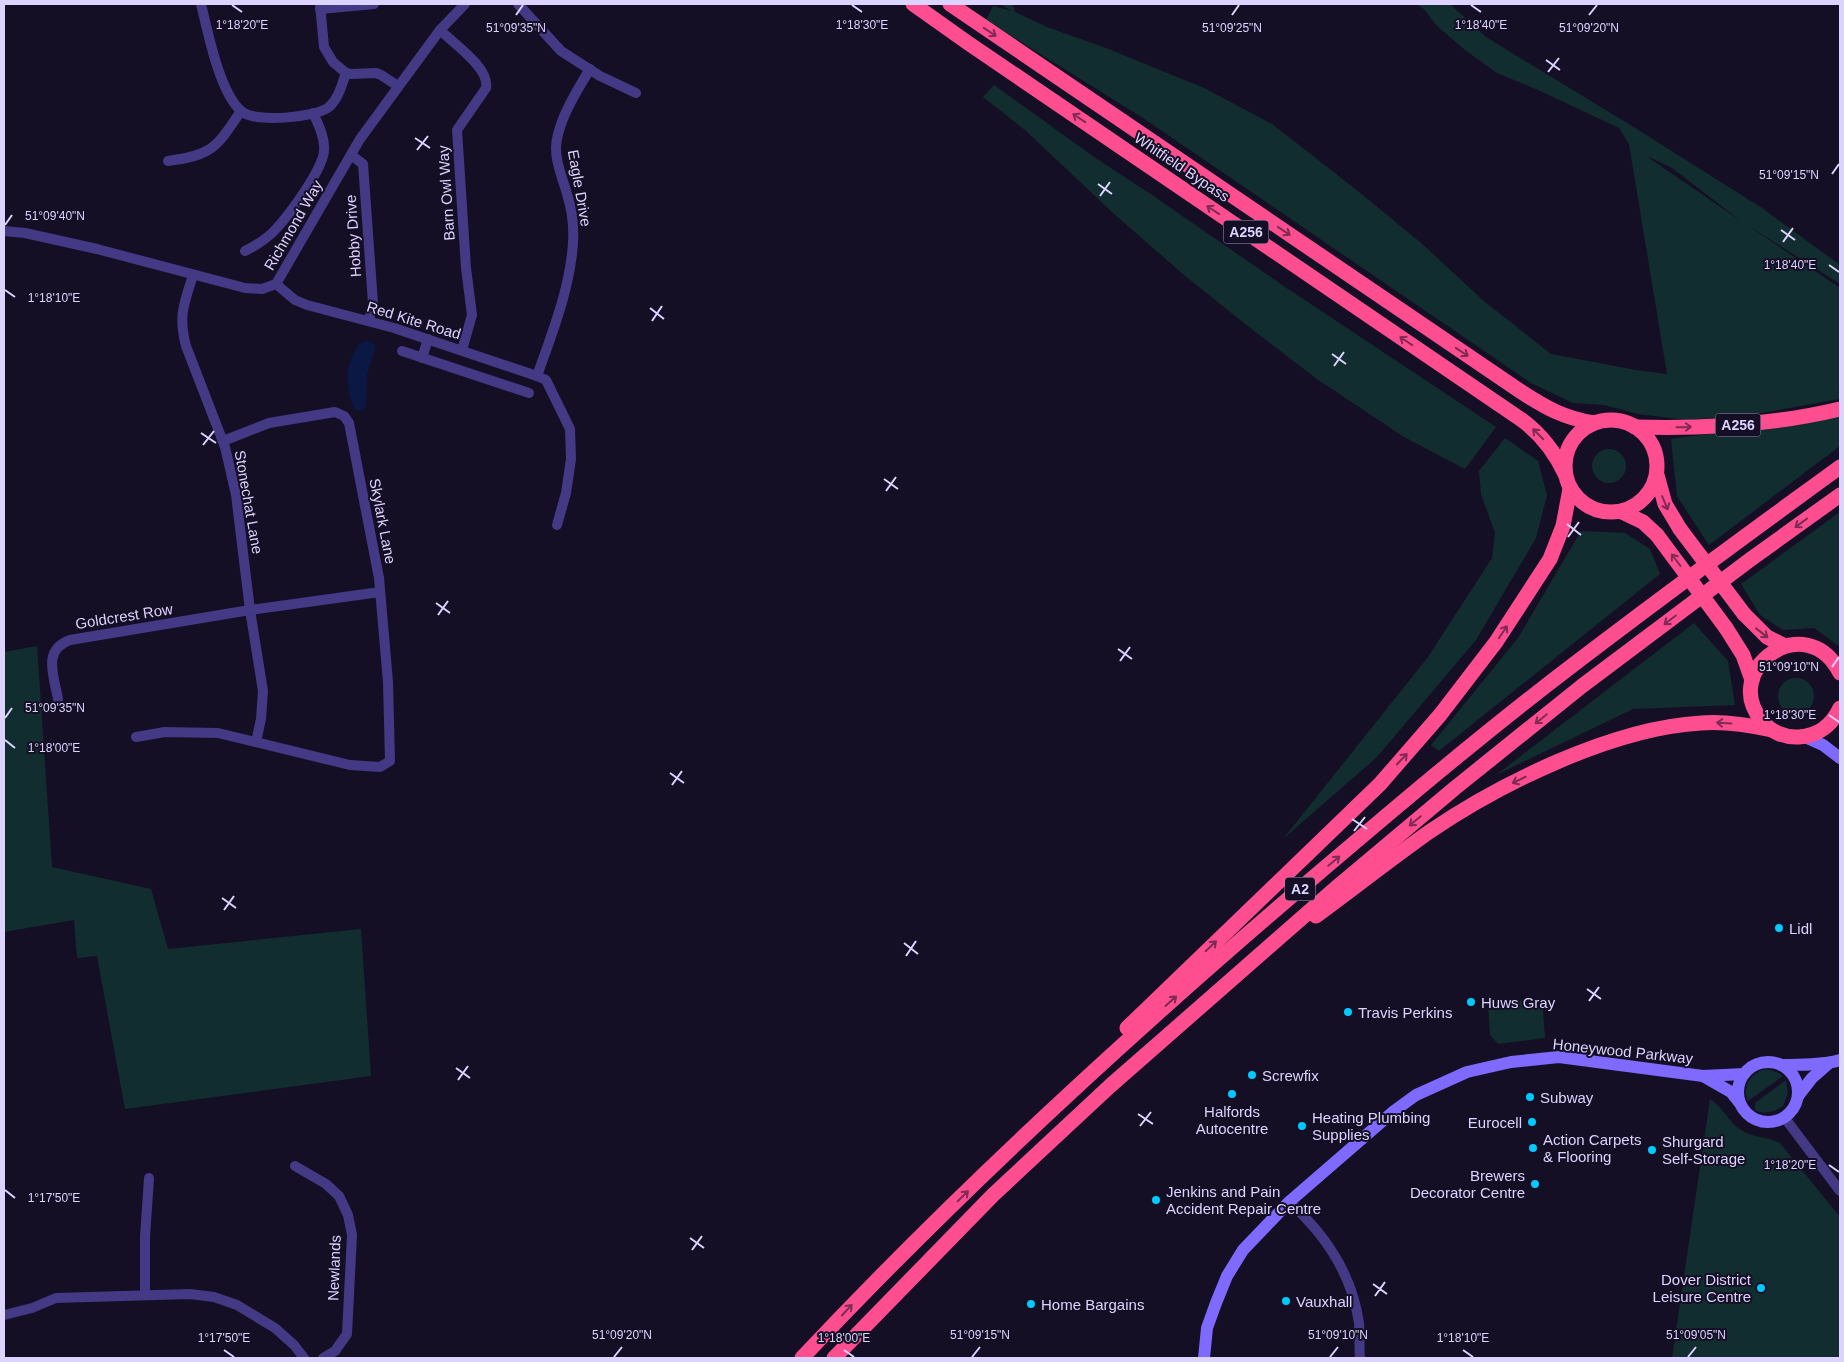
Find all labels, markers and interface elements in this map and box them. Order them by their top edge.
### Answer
text: 1°18'20"E [216,18,268,32]
text: 1°18'30"E [836,18,888,32]
text: 1°18'40"E [1455,18,1507,32]
text: 51°09'35"N [486,21,546,35]
text: 51°09'25"N [1202,21,1262,35]
text: 51°09'20"N [1559,21,1619,35]
one-way arrow [983,27,997,37]
one-way arrow [1072,113,1086,124]
street label: Whitfield Bypass [1131,129,1233,205]
street label: Barn Owl Way [434,144,458,241]
street label: Eagle Drive [565,148,595,228]
text: 51°09'15"N [1759,168,1819,182]
street label: Richmond Way [260,177,326,273]
street label: Hobby Drive [342,194,364,278]
one-way arrow [1206,205,1220,215]
text: 51°09'40"N [25,209,85,223]
road number: A256 [1224,220,1268,243]
one-way arrow [1277,226,1291,236]
text: 1°18'40"E [1764,258,1816,272]
text: 1°18'10"E [28,291,80,305]
street label: Red Kite Road [365,298,463,342]
one-way arrow [1399,335,1413,345]
one-way arrow [1455,347,1469,357]
road number: A256 [1716,414,1760,436]
one-way arrow [1676,422,1692,432]
one-way arrow [1532,428,1545,440]
street label: Stonechat Lane [232,449,266,555]
street label: Skylark Lane [366,477,400,565]
one-way arrow [1661,495,1671,510]
one-way arrow [1795,518,1808,529]
one-way arrow [1671,554,1682,567]
street label: Goldcrest Row [74,600,174,632]
one-way arrow [1663,615,1677,625]
one-way arrow [1498,625,1508,639]
one-way arrow [1756,627,1769,638]
text: 51°09'10"N [1759,660,1819,674]
text: 51°09'35"N [25,701,85,715]
text: 1°18'30"E [1764,708,1816,722]
one-way arrow [1535,713,1548,724]
one-way arrow [1716,718,1732,727]
text: 1°18'00"E [28,741,80,755]
one-way arrow [1396,753,1408,766]
one-way arrow [1512,776,1527,785]
one-way arrow [1409,816,1422,827]
one-way arrow [1327,855,1340,866]
road number: A2 [1285,878,1315,901]
place label: Lidl [1789,920,1812,937]
marker: Lidl [1773,922,1785,934]
one-way arrow [1205,940,1217,952]
place label: Huws Gray [1481,994,1556,1011]
one-way arrow [1164,995,1177,1007]
marker: Huws Gray [1465,996,1477,1008]
place label: Travis Perkins [1358,1004,1452,1021]
marker: Travis Perkins [1342,1006,1354,1018]
street label: Honeywood Parkway [1552,1035,1694,1067]
place label: Screwfix [1262,1067,1319,1084]
marker: Screwfix [1246,1069,1258,1081]
marker: Halfords Autocentre [1226,1088,1238,1100]
place label: Subway [1540,1089,1594,1106]
marker: Subway [1524,1091,1536,1103]
place label: Halfords Autocentre [1196,1103,1268,1137]
place label: Heating Plumbing Supplies [1312,1109,1430,1143]
place label: Eurocell [1468,1114,1522,1131]
marker: Eurocell [1526,1116,1538,1128]
marker: Heating Plumbing Supplies [1296,1120,1308,1132]
place label: Action Carpets & Flooring [1543,1131,1641,1165]
place label: Shurgard Self-Storage [1662,1133,1745,1167]
marker: Action Carpets & Flooring [1527,1142,1539,1154]
marker: Shurgard Self-Storage [1646,1144,1658,1156]
text: 1°18'20"E [1764,1158,1816,1172]
place label: Brewers Decorator Centre [1410,1167,1525,1201]
marker: Brewers Decorator Centre [1529,1178,1541,1190]
place label: Jenkins and Pain Accident Repair Centre [1166,1183,1321,1217]
one-way arrow [957,1190,969,1202]
text: 1°17'50"E [28,1191,80,1205]
marker: Jenkins and Pain Accident Repair Centre [1150,1194,1162,1206]
street label: Newlands [324,1235,344,1301]
place label: Dover District Leisure Centre [1653,1271,1752,1305]
marker: Dover District Leisure Centre [1755,1282,1767,1294]
place label: Vauxhall [1296,1293,1352,1310]
marker: Vauxhall [1280,1295,1292,1307]
place label: Home Bargains [1041,1296,1144,1313]
marker: Home Bargains [1025,1298,1037,1310]
one-way arrow [841,1304,853,1316]
text: 51°09'20"N [592,1328,652,1342]
text: 51°09'15"N [950,1328,1010,1342]
text: 51°09'10"N [1308,1328,1368,1342]
text: 51°09'05"N [1666,1328,1726,1342]
text: 1°17'50"E [198,1331,250,1345]
text: 1°18'00"E [818,1331,870,1345]
text: 1°18'10"E [1437,1331,1489,1345]

